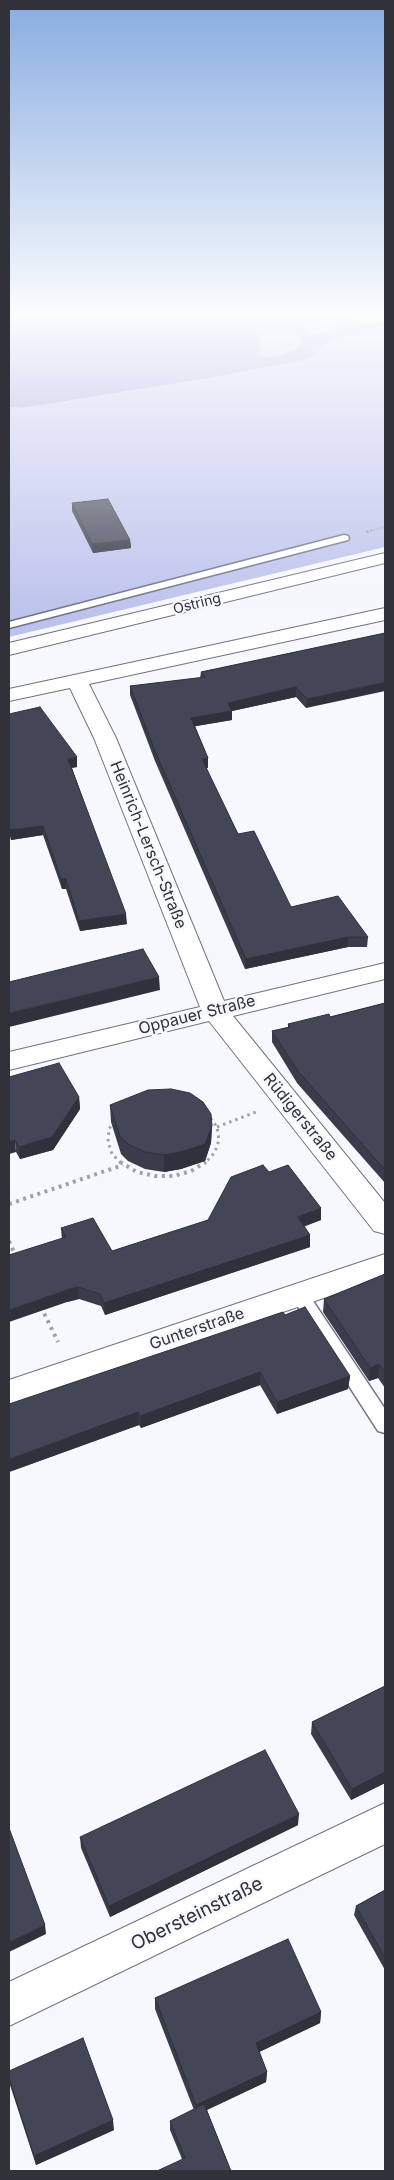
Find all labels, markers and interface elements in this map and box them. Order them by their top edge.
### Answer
street label: Ostring [171,590,223,618]
street label: Heinrich-Lersch-Straße [106,758,190,932]
street label: Oppauer Straße [136,991,258,1039]
street label: Rüdigerstraße [259,1070,341,1164]
street label: Gunterstraße [147,1304,247,1354]
street label: Obersteinstraße [127,1872,267,1956]

